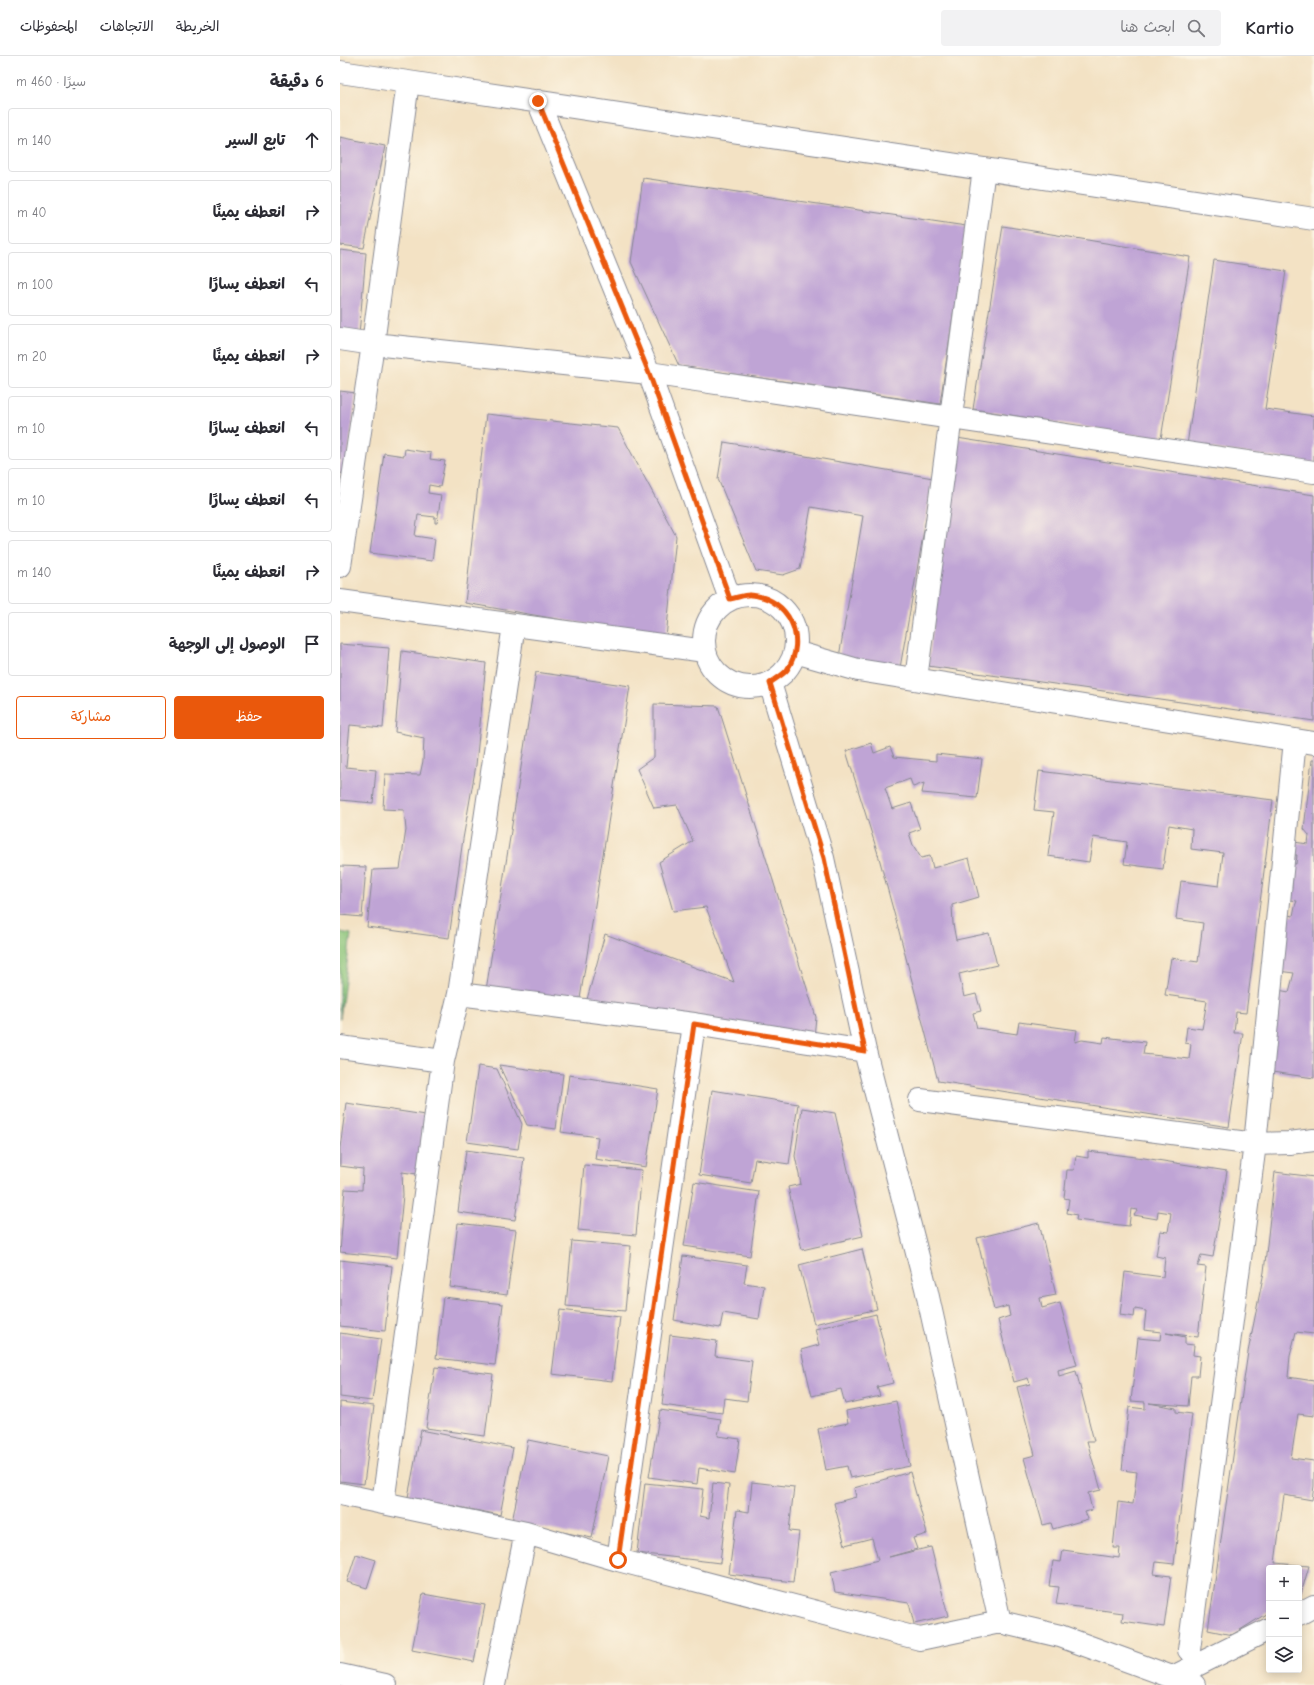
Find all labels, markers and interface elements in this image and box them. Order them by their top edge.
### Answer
search box [941,10,1221,46]
icon: search [1185,17,1207,39]
text: Kartio [1245,17,1294,39]
text: المحفوظات [20,18,78,35]
text: الاتجاهات [100,18,154,35]
text: الخريطة [176,18,219,35]
text: ابحث هنا [1120,18,1175,36]
text: 6 دقيقة [270,72,324,91]
text: سيرًا · 460 m [16,74,86,89]
route end [529,92,547,110]
icon: ahead [301,129,323,151]
text: تابع السير [226,131,285,149]
text: 140 m [17,133,51,148]
icon: right [301,201,323,223]
text: انعطف يمينًا [213,203,285,221]
text: 40 m [17,205,46,220]
icon: left [301,273,323,295]
text: انعطف يسارًا [209,275,285,293]
text: 100 m [17,277,53,292]
icon: right [301,345,323,367]
text: انعطف يمينًا [213,347,285,365]
text: 20 m [17,349,47,364]
icon: left [301,417,323,439]
text: انعطف يسارًا [209,419,285,437]
text: 10 m [17,421,45,436]
icon: left [301,489,323,511]
text: انعطف يسارًا [209,491,285,509]
text: 10 m [17,493,45,508]
icon: right [301,561,323,583]
text: انعطف يمينًا [213,563,285,581]
text: 140 m [17,565,51,580]
icon: arrive [301,633,323,655]
text: الوصول إلى الوجهة [169,635,285,653]
button: مشاركة [16,696,166,739]
button: حفظ [174,696,324,739]
route start [609,1551,627,1569]
map controls [1266,1565,1302,1673]
button: + [1266,1565,1302,1601]
button: − [1266,1601,1302,1637]
button: layers [1266,1637,1302,1673]

